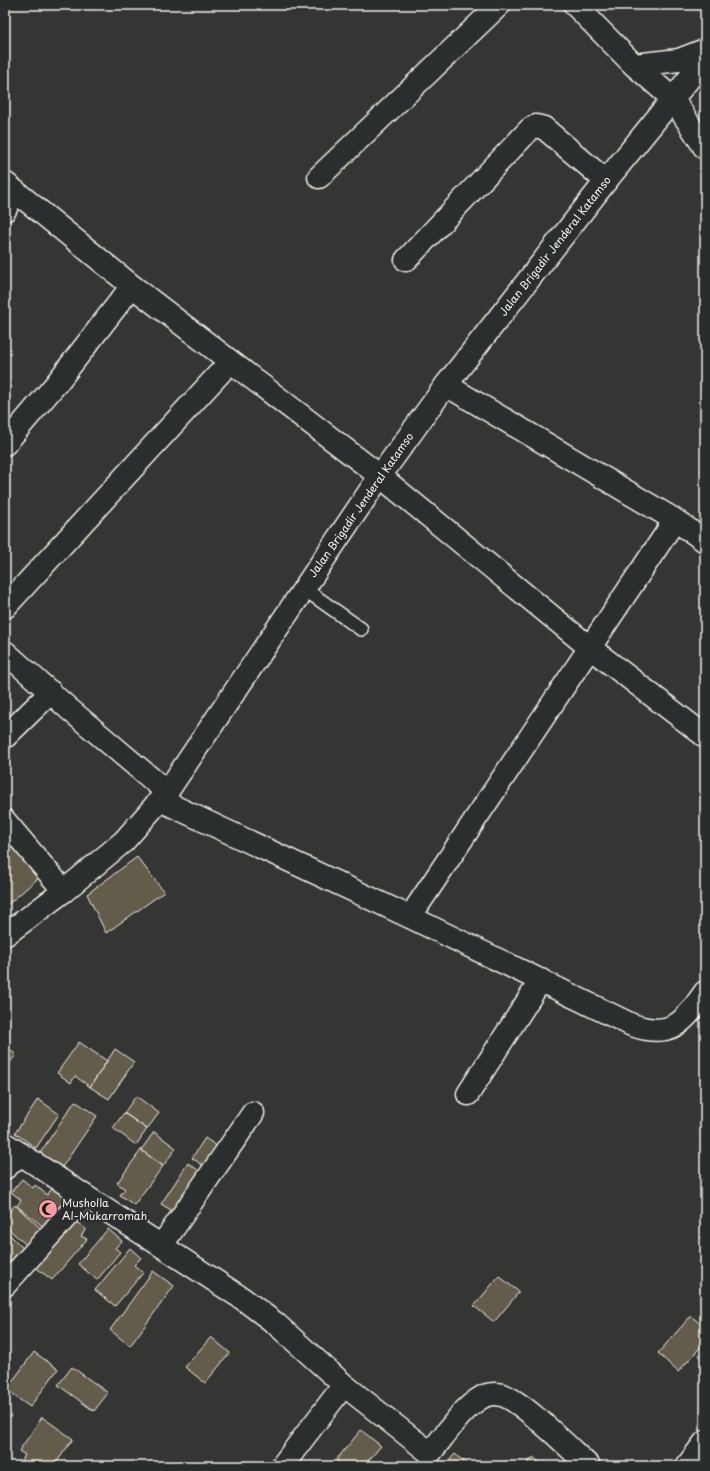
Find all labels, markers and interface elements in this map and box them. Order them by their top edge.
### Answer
street label: Jalan Brigadir Jenderal Katamso [495,172,615,319]
street label: Jalan Brigadir Jenderal Katamso [304,429,417,581]
place label: Musholla Al-Mukarromah [62,1194,147,1224]
mosque icon: Musholla Al-Mukarromah [37,1198,59,1220]

